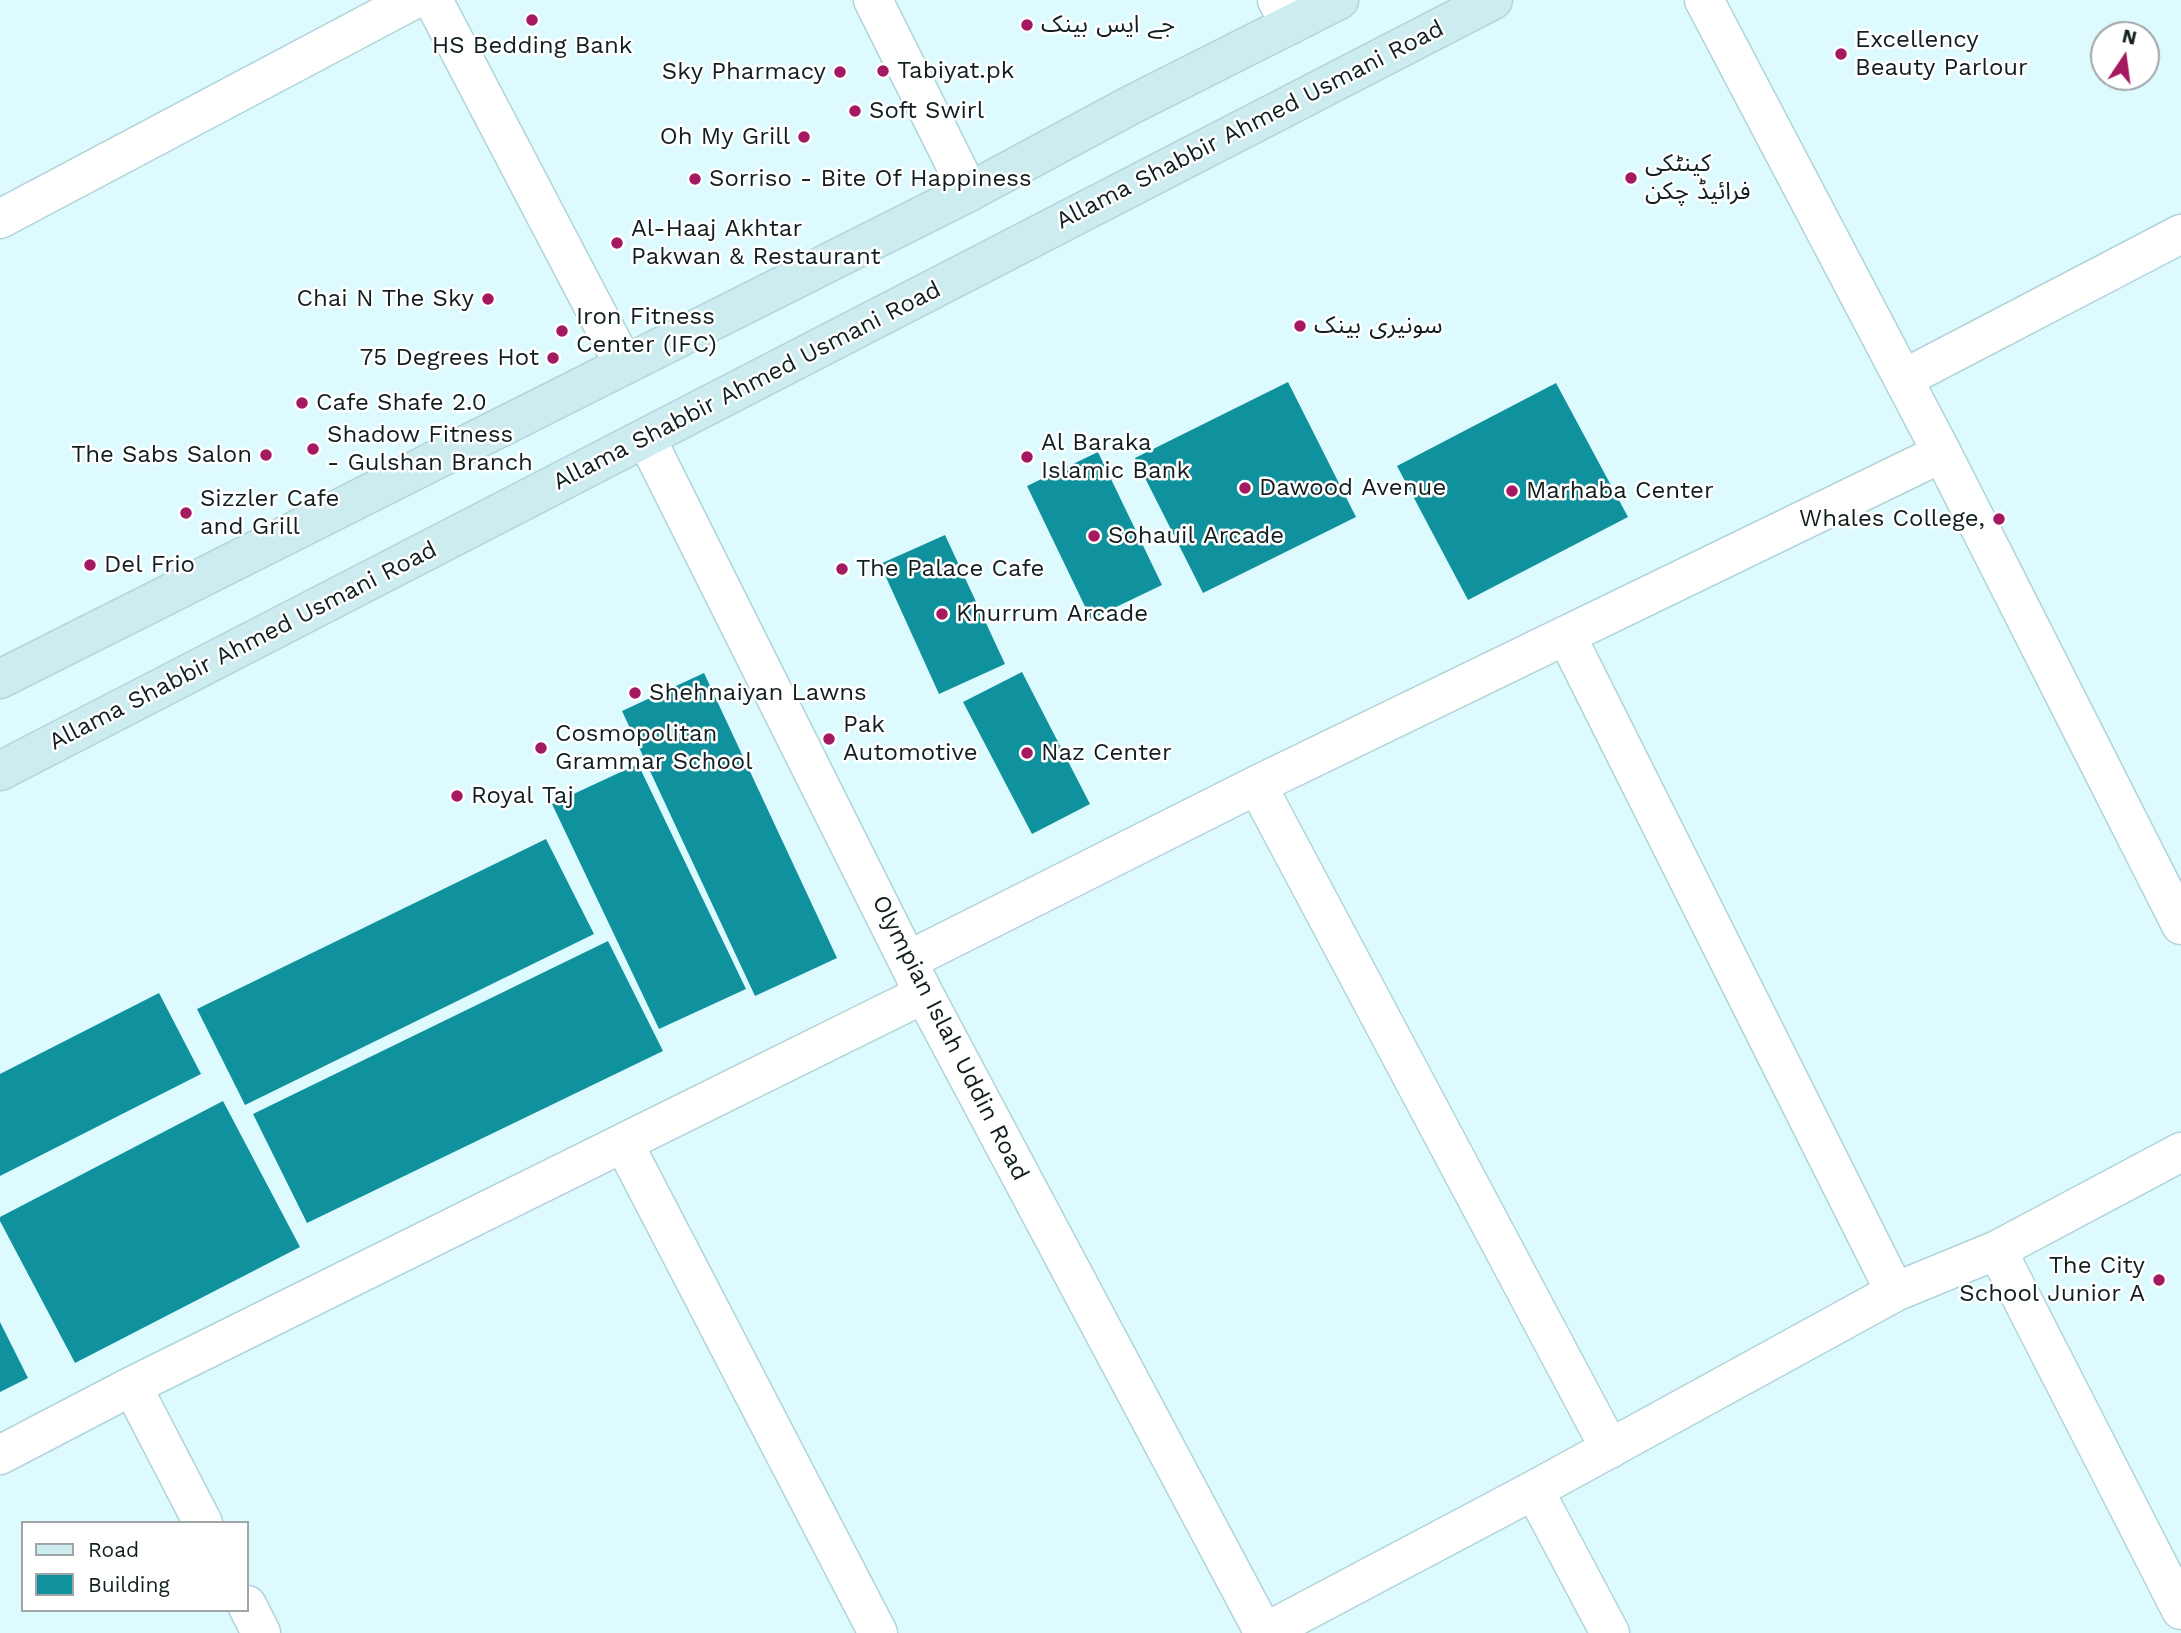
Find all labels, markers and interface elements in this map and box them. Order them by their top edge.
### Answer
place label: جے ایس بینک [1041,11,1175,39]
marker: HS Bedding Bank [524,12,540,28]
street label: Allama Shabbir Ahmed Usmani Road [1051,14,1449,236]
marker: جے ایس بینک [1019,17,1035,33]
north arrow [2090,21,2160,91]
text: N [2120,24,2139,50]
place label: Excellency Beauty Parlour [1855,26,2028,82]
place label: HS Bedding Bank [432,32,632,60]
marker: Excellency Beauty Parlour [1833,46,1849,62]
place label: Tabiyat.pk [897,57,1014,85]
place label: Sky Pharmacy [662,58,826,86]
marker: Tabiyat.pk [875,63,891,79]
marker: Sky Pharmacy [832,64,848,80]
place label: Soft Swirl [869,97,984,125]
marker: Soft Swirl [847,103,863,119]
place label: Oh My Grill [660,123,790,151]
marker: Oh My Grill [796,129,812,145]
place label: کینٹکی فرائیڈ چکن [1645,150,1751,206]
place label: Sorriso - Bite Of Happiness [709,165,1032,193]
marker: کینٹکی فرائیڈ چکن [1623,170,1639,186]
marker: Sorriso - Bite Of Happiness [687,171,703,187]
place label: Al-Haaj Akhtar Pakwan & Restaurant [631,215,881,271]
marker: Al-Haaj Akhtar Pakwan & Restaurant [609,235,625,251]
street label: Allama Shabbir Ahmed Usmani Road [548,275,946,497]
place label: Chai N The Sky [296,285,474,313]
marker: Chai N The Sky [480,291,496,307]
place label: Iron Fitness Center (IFC) [576,303,717,359]
place label: سونیری بینک [1314,312,1443,340]
marker: سونیری بینک [1292,318,1308,334]
marker: Iron Fitness Center (IFC) [554,323,570,339]
place label: 75 Degrees Hot [360,344,539,372]
marker: 75 Degrees Hot [545,350,561,366]
place label: Cafe Shafe 2.0 [316,389,487,417]
marker: Cafe Shafe 2.0 [294,395,310,411]
place label: Shadow Fitness - Gulshan Branch [327,421,533,477]
place label: Al Baraka Islamic Bank [1041,429,1190,485]
place label: The Sabs Salon [71,441,252,469]
marker: Shadow Fitness - Gulshan Branch [305,441,321,457]
marker: The Sabs Salon [258,447,274,463]
marker: Al Baraka Islamic Bank [1019,449,1035,465]
place label: Dawood Avenue [1259,474,1446,502]
place label: Marhaba Center [1526,477,1714,505]
marker: Dawood Avenue [1237,480,1253,496]
marker: Marhaba Center [1504,483,1520,499]
place label: Sizzler Cafe and Grill [200,485,339,541]
marker: Sizzler Cafe and Grill [178,505,194,521]
place label: Whales College, [1799,505,1985,533]
marker: Whales College, [1991,511,2007,527]
place label: Sohauil Arcade [1108,522,1284,550]
marker: Sohauil Arcade [1086,528,1102,544]
street label: Allama Shabbir Ahmed Usmani Road [44,535,442,757]
place label: Del Frio [104,551,195,579]
place label: The Palace Cafe [856,555,1044,583]
marker: Del Frio [82,557,98,573]
marker: The Palace Cafe [834,561,850,577]
place label: Khurrum Arcade [956,600,1148,628]
marker: Khurrum Arcade [934,606,950,622]
place label: Shehnaiyan Lawns [649,679,867,707]
marker: Shehnaiyan Lawns [627,685,643,701]
place label: Pak Automotive [843,711,978,767]
place label: Cosmopolitan Grammar School [555,720,753,776]
marker: Pak Automotive [821,731,837,747]
place label: Naz Center [1041,739,1172,767]
marker: Cosmopolitan Grammar School [533,740,549,756]
marker: Naz Center [1019,745,1035,761]
place label: Royal Taj [471,782,574,810]
marker: Royal Taj [449,788,465,804]
street label: Olympian Islah Uddin Road [865,890,1035,1186]
place label: The City School Junior A [1959,1252,2145,1308]
marker: The City School Junior A [2151,1272,2167,1288]
legend [21,1521,248,1612]
text: Road [88,1537,139,1562]
text: Building [88,1572,170,1597]

